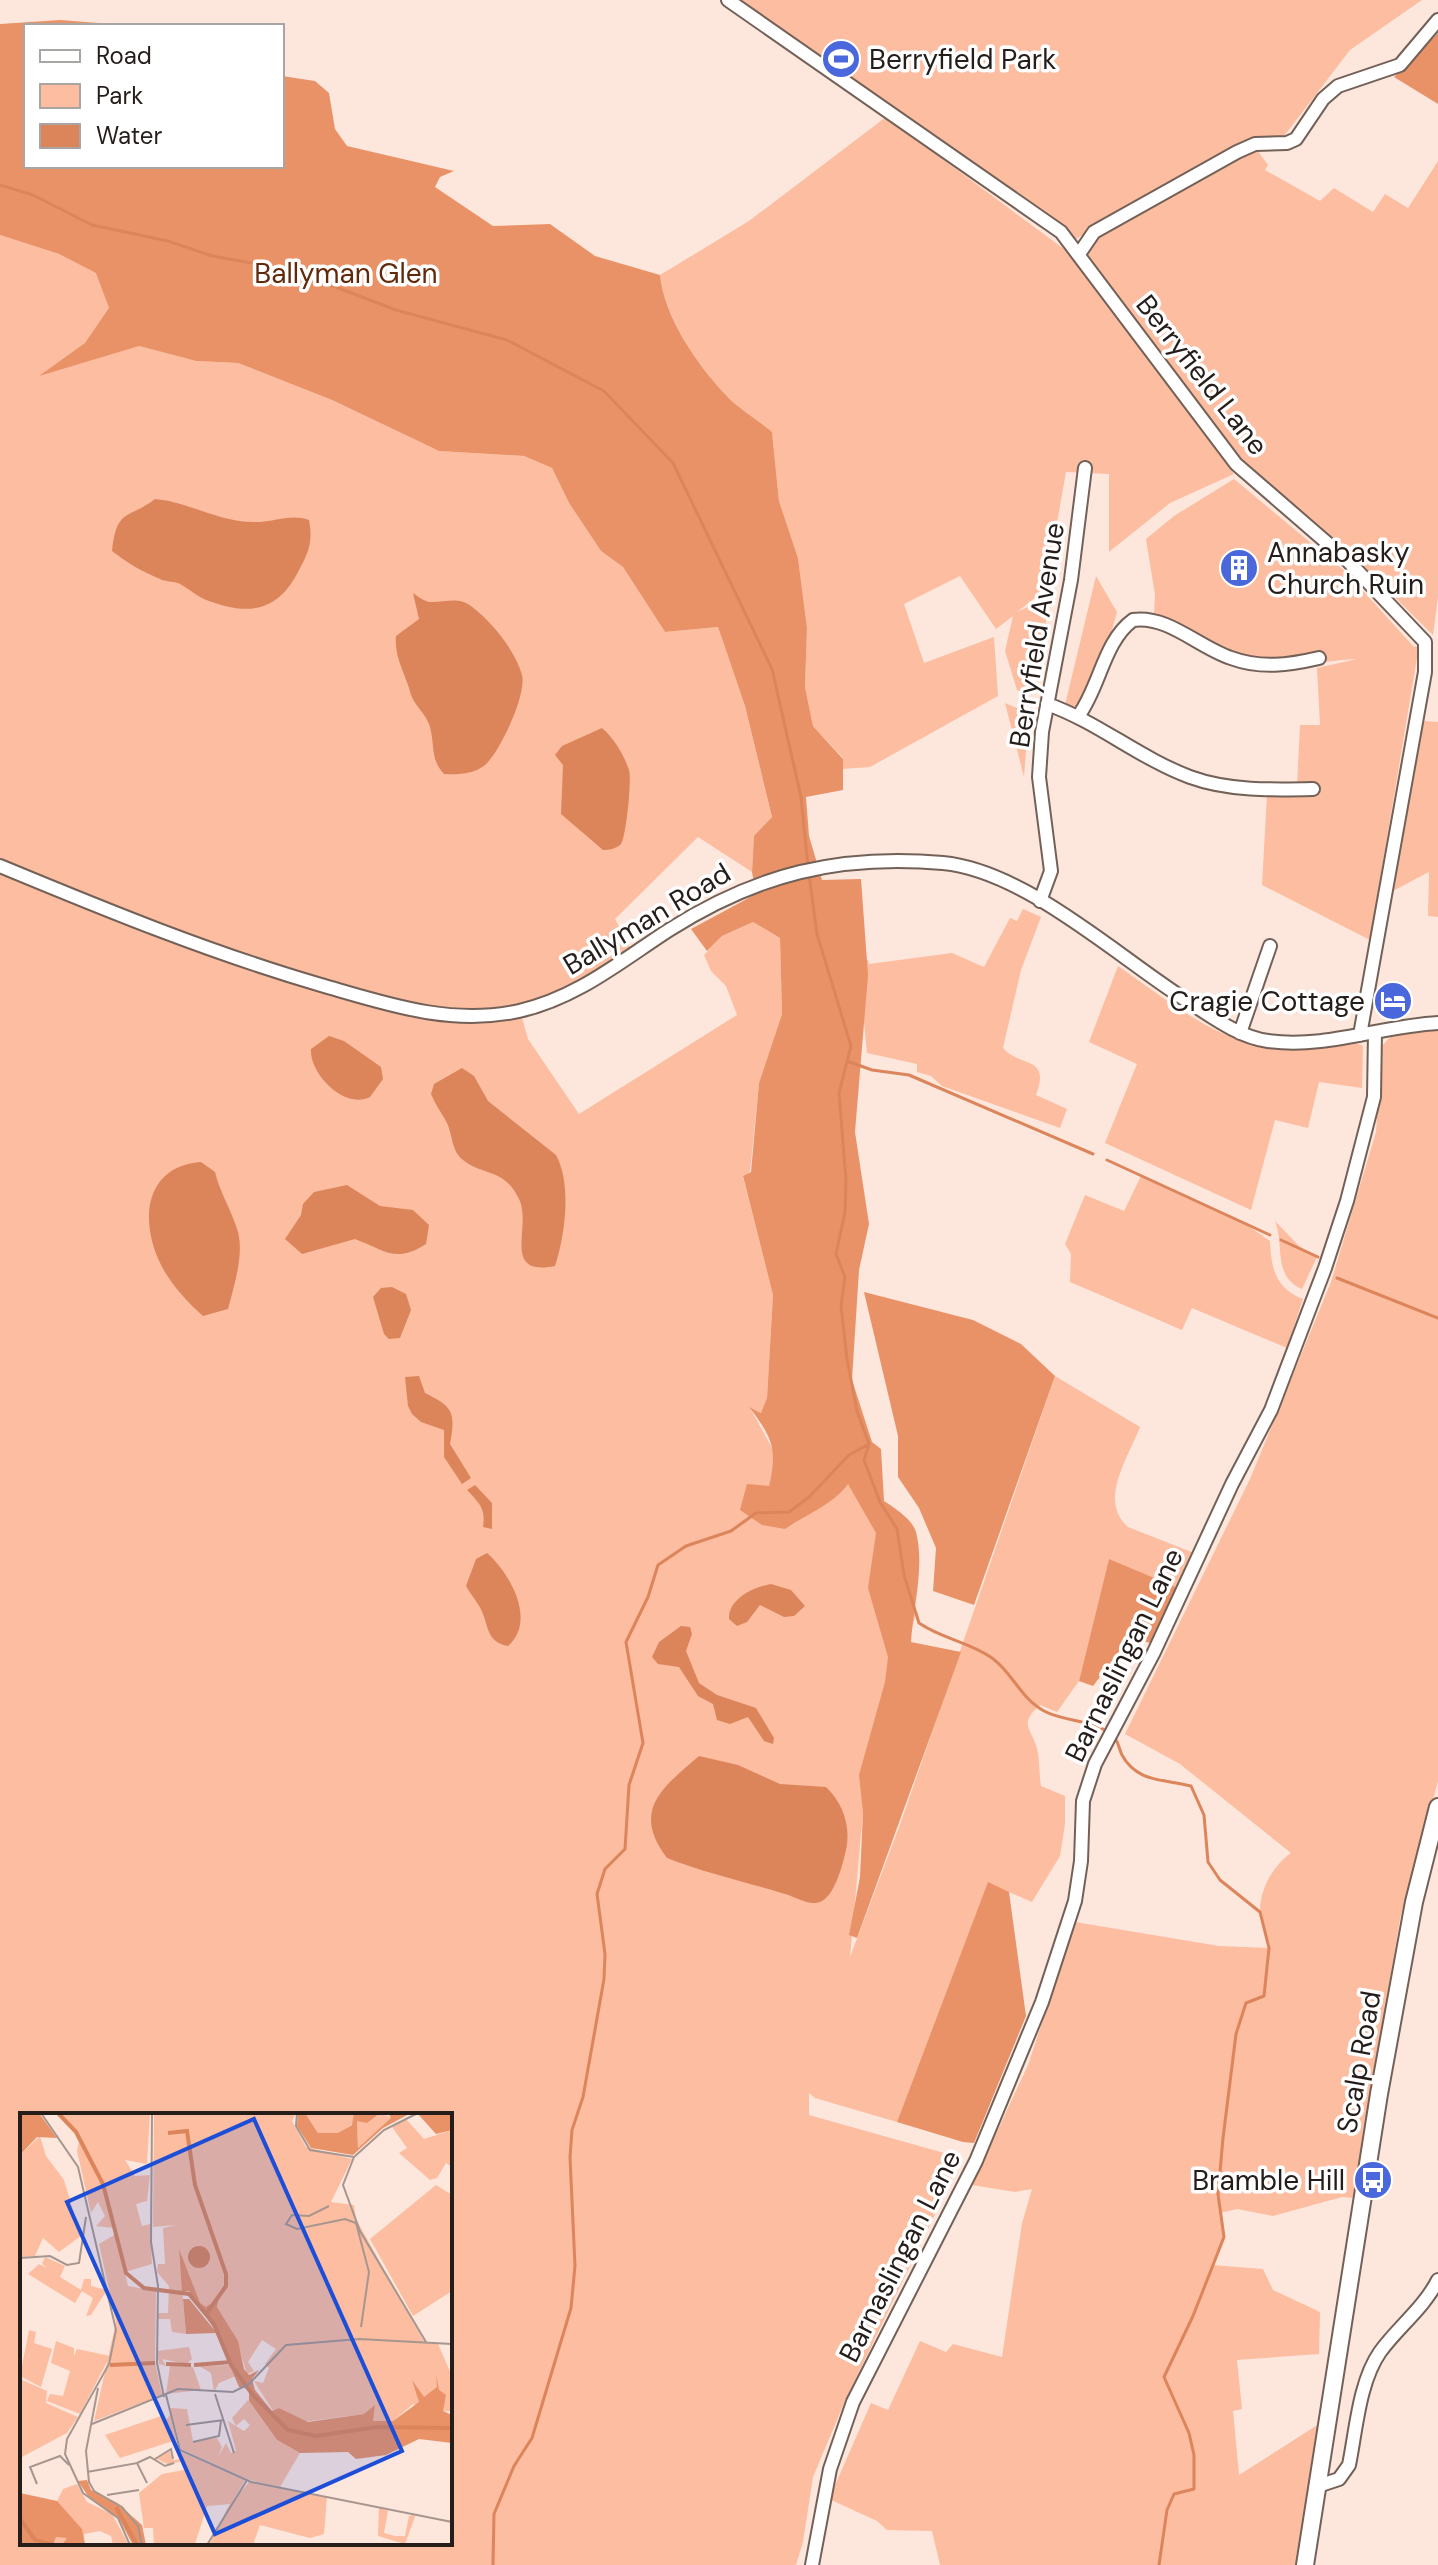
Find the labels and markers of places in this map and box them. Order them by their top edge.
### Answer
sports icon: Berryfield Park [820,38,862,80]
place label: Berryfield Park [869,41,1056,78]
place label: Annabasky Church Ruin [1267,534,1424,603]
building icon: Annabasky Church Ruin [1218,547,1260,589]
hotel icon: Cragie Cottage [1372,980,1414,1022]
place label: Cragie Cottage [1169,983,1365,1020]
bus stop icon: Bramble Hill [1352,2159,1394,2201]
place label: Bramble Hill [1192,2162,1345,2199]

